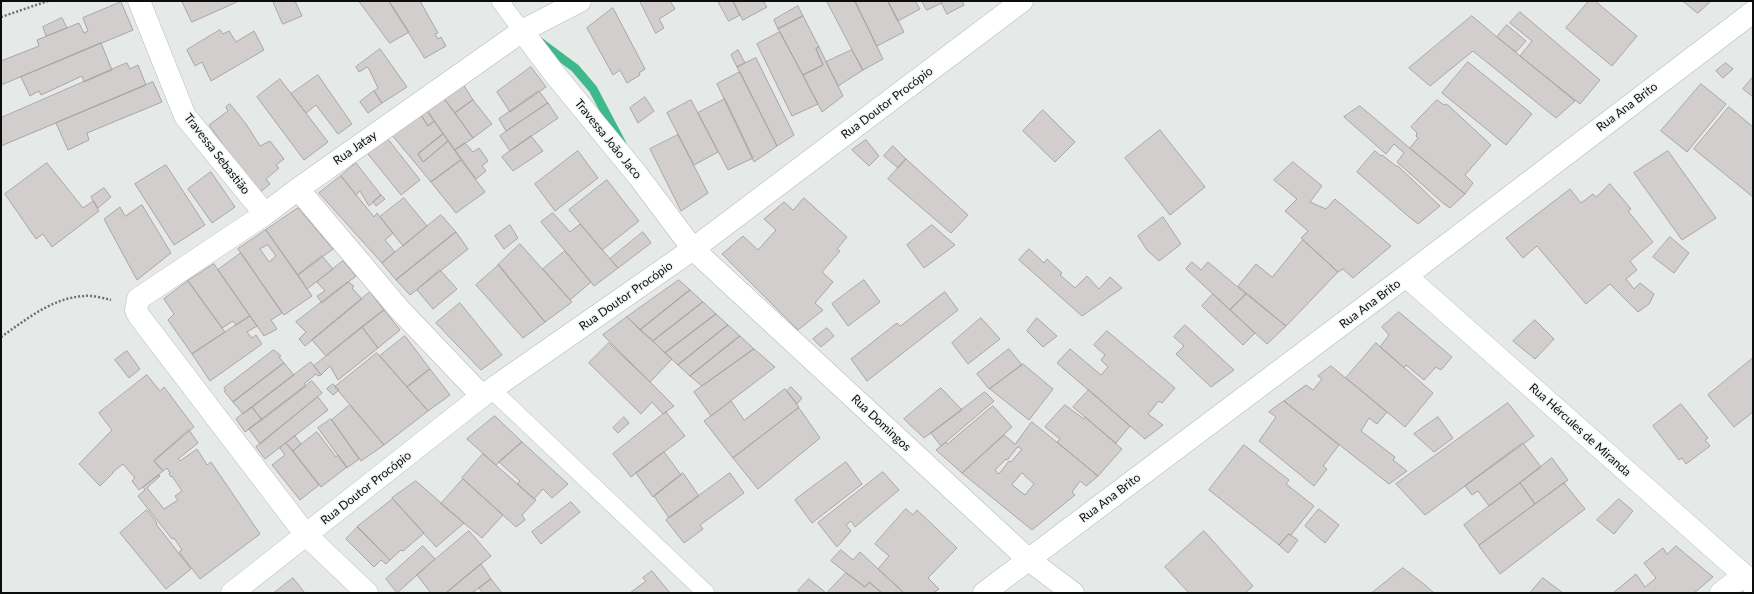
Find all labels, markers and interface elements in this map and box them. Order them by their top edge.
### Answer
street label: Rua Doutor Procópio [838,64,936,142]
street label: Rua Ana Brito [1594,79,1660,135]
street label: Travessa João Jaco [571,96,645,182]
street label: Travessa Sebastião [181,111,253,197]
street label: Rua Jatay [330,128,380,168]
street label: Rua Doutor Procópio [576,258,676,334]
street label: Rua Ana Brito [1337,276,1403,332]
street label: Rua Hércules de Miranda [1526,380,1634,480]
street label: Rua Domingos [848,392,914,454]
street label: Rua Doutor Procópio [318,448,414,528]
street label: Rua Ana Brito [1077,470,1143,526]

